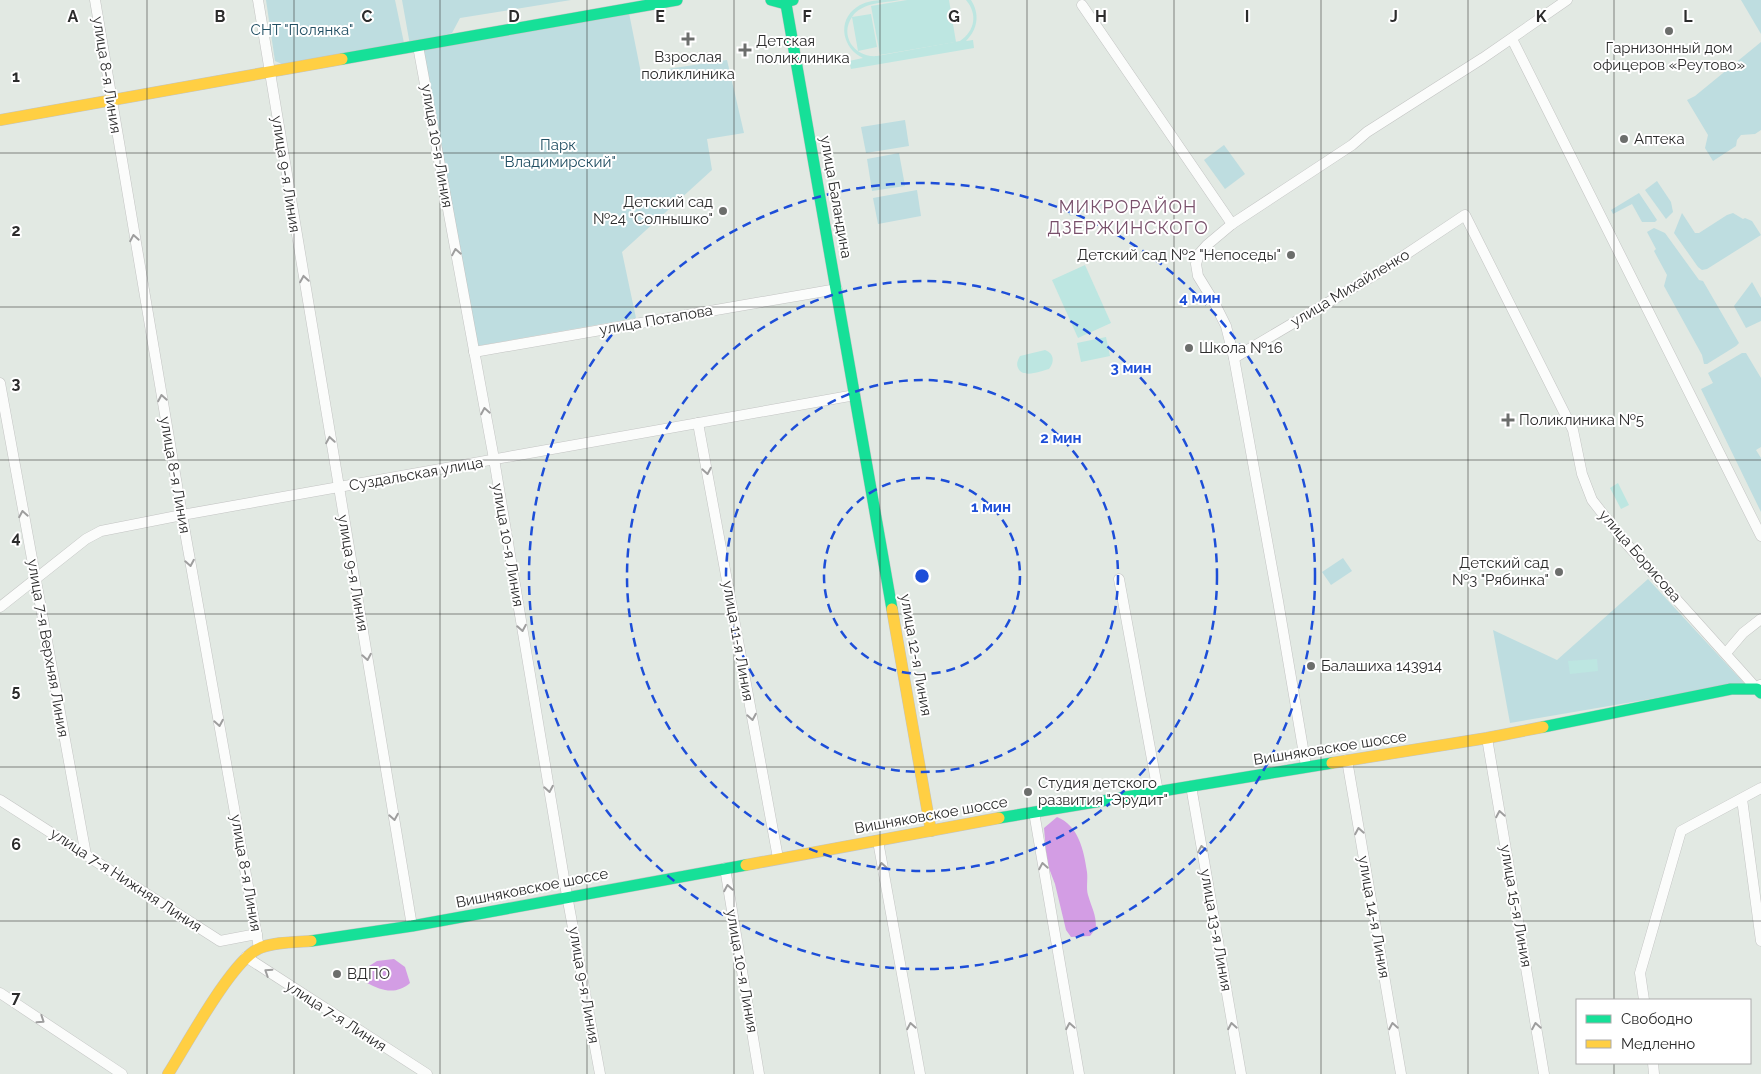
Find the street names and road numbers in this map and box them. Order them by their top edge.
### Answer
street label: улица 8-я Линия [89,15,125,135]
street label: улица 10-я Линия [417,83,457,209]
street label: улица 9-я Линия [268,114,304,234]
street label: улица Баландина [816,134,856,260]
street label: улица Михайленко [1287,245,1413,331]
street label: улица Потапова [598,301,714,339]
street label: улица 8-я Линия [156,415,194,535]
street label: Суздальская улица [348,453,484,495]
street label: улица 10-я Линия [488,482,528,608]
street label: улица Борисова [1595,506,1685,606]
street label: улица 9-я Линия [334,513,372,633]
street label: улица 7-я Верхняя Линия [23,557,73,739]
street label: улица 11-я Линия [719,579,757,703]
street label: улица 12-я Линия [896,593,936,717]
street label: Вишняковское шоссе [1252,727,1408,769]
street label: Вишняковское шоссе [853,793,1009,837]
street label: улица 8-я Линия [227,813,265,933]
street label: улица 7-я Нижняя Линия [47,824,205,936]
street label: улица 15-я Линия [1496,843,1536,969]
street label: улица 14-я Линия [1354,854,1394,980]
street label: Вишняковское шоссе [454,864,610,912]
street label: улица 13-я Линия [1196,867,1236,993]
street label: улица 10-я Линия [722,908,762,1034]
street label: улица 9-я Линия [565,925,603,1045]
street label: улица 7-я Линия [282,977,390,1055]

